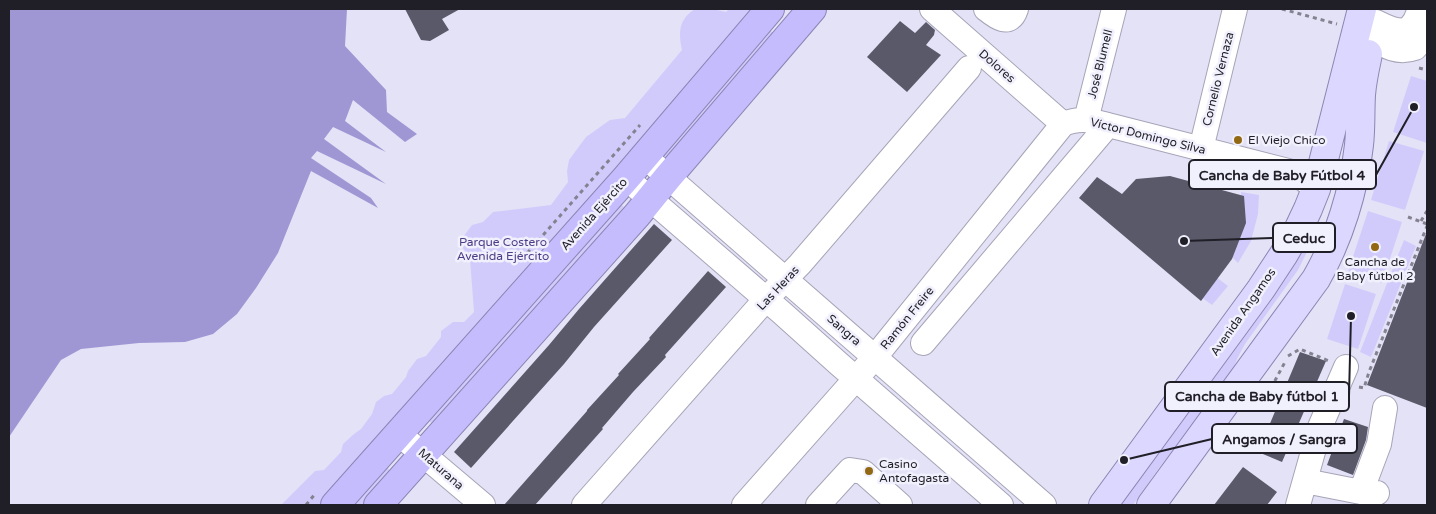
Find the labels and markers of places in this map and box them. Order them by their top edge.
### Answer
place label: El Viejo Chico [1248,133,1326,147]
marker: El Viejo Chico [1232,134,1244,146]
callout: Cancha de Baby Fútbol 4 [1189,160,1376,189]
callout: Ceduc [1273,223,1335,252]
marker: Cancha de Baby fútbol 2 [1369,241,1381,253]
place label: Cancha de Baby fútbol 2 [1336,255,1414,283]
callout: Cancha de Baby fútbol 1 [1165,382,1349,411]
callout: Angamos / Sangra [1212,424,1357,453]
place label: Casino Antofagasta [879,457,949,485]
marker: Casino Antofagasta [863,465,875,477]

